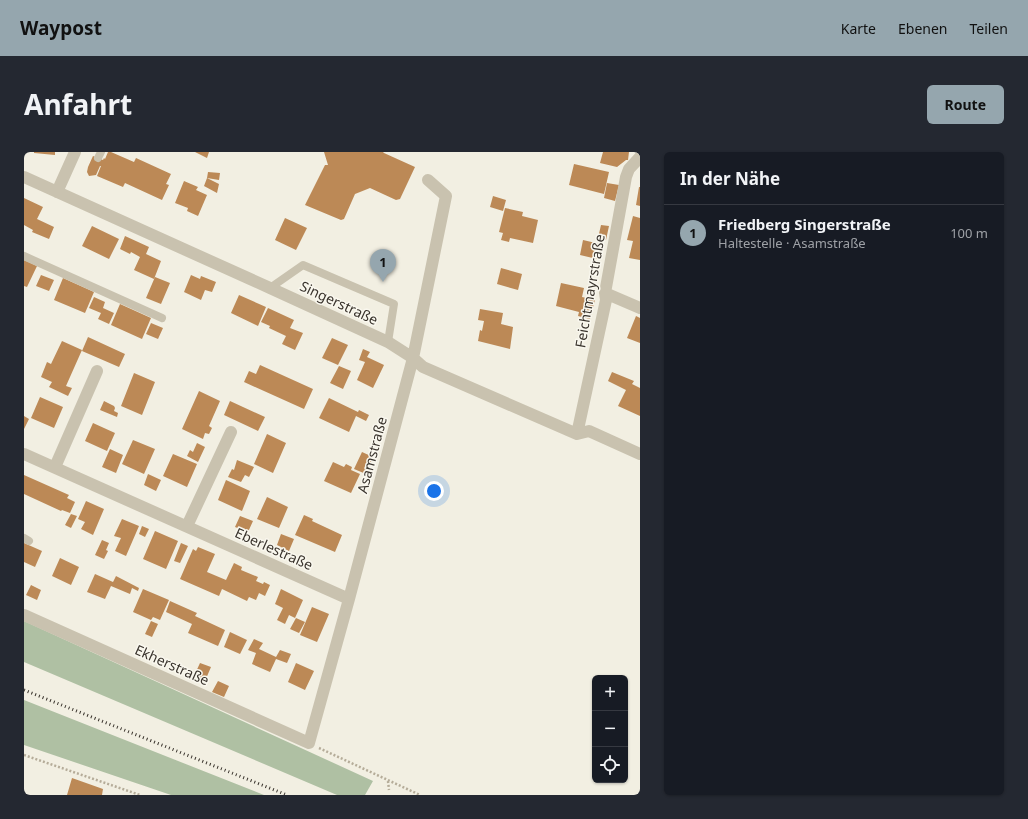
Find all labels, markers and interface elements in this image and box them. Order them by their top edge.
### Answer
text: Waypost [20,15,102,41]
text: Karte [841,19,876,38]
text: Ebenen [898,19,948,38]
text: Teilen [970,19,1008,38]
text: Anfahrt [24,85,132,123]
button: Route [927,85,1004,124]
text: In der Nähe [680,167,780,190]
text: Friedberg Singerstraße [718,214,891,234]
text: 1 [689,224,697,242]
text: 100 m [950,224,988,242]
street label: Feichtmayrstraße [570,233,609,349]
text: Haltestelle · Asamstraße [718,234,866,252]
pin: 1 [370,249,396,282]
street label: Singerstraße [297,276,381,329]
street label: Asamstraße [352,414,391,495]
your location [424,481,444,501]
street label: Eberlestraße [232,523,316,574]
street label: Ekherstraße [132,640,212,689]
map controls [592,675,628,783]
button: + [592,675,628,711]
button: − [592,711,628,747]
button: locate [592,747,628,783]

